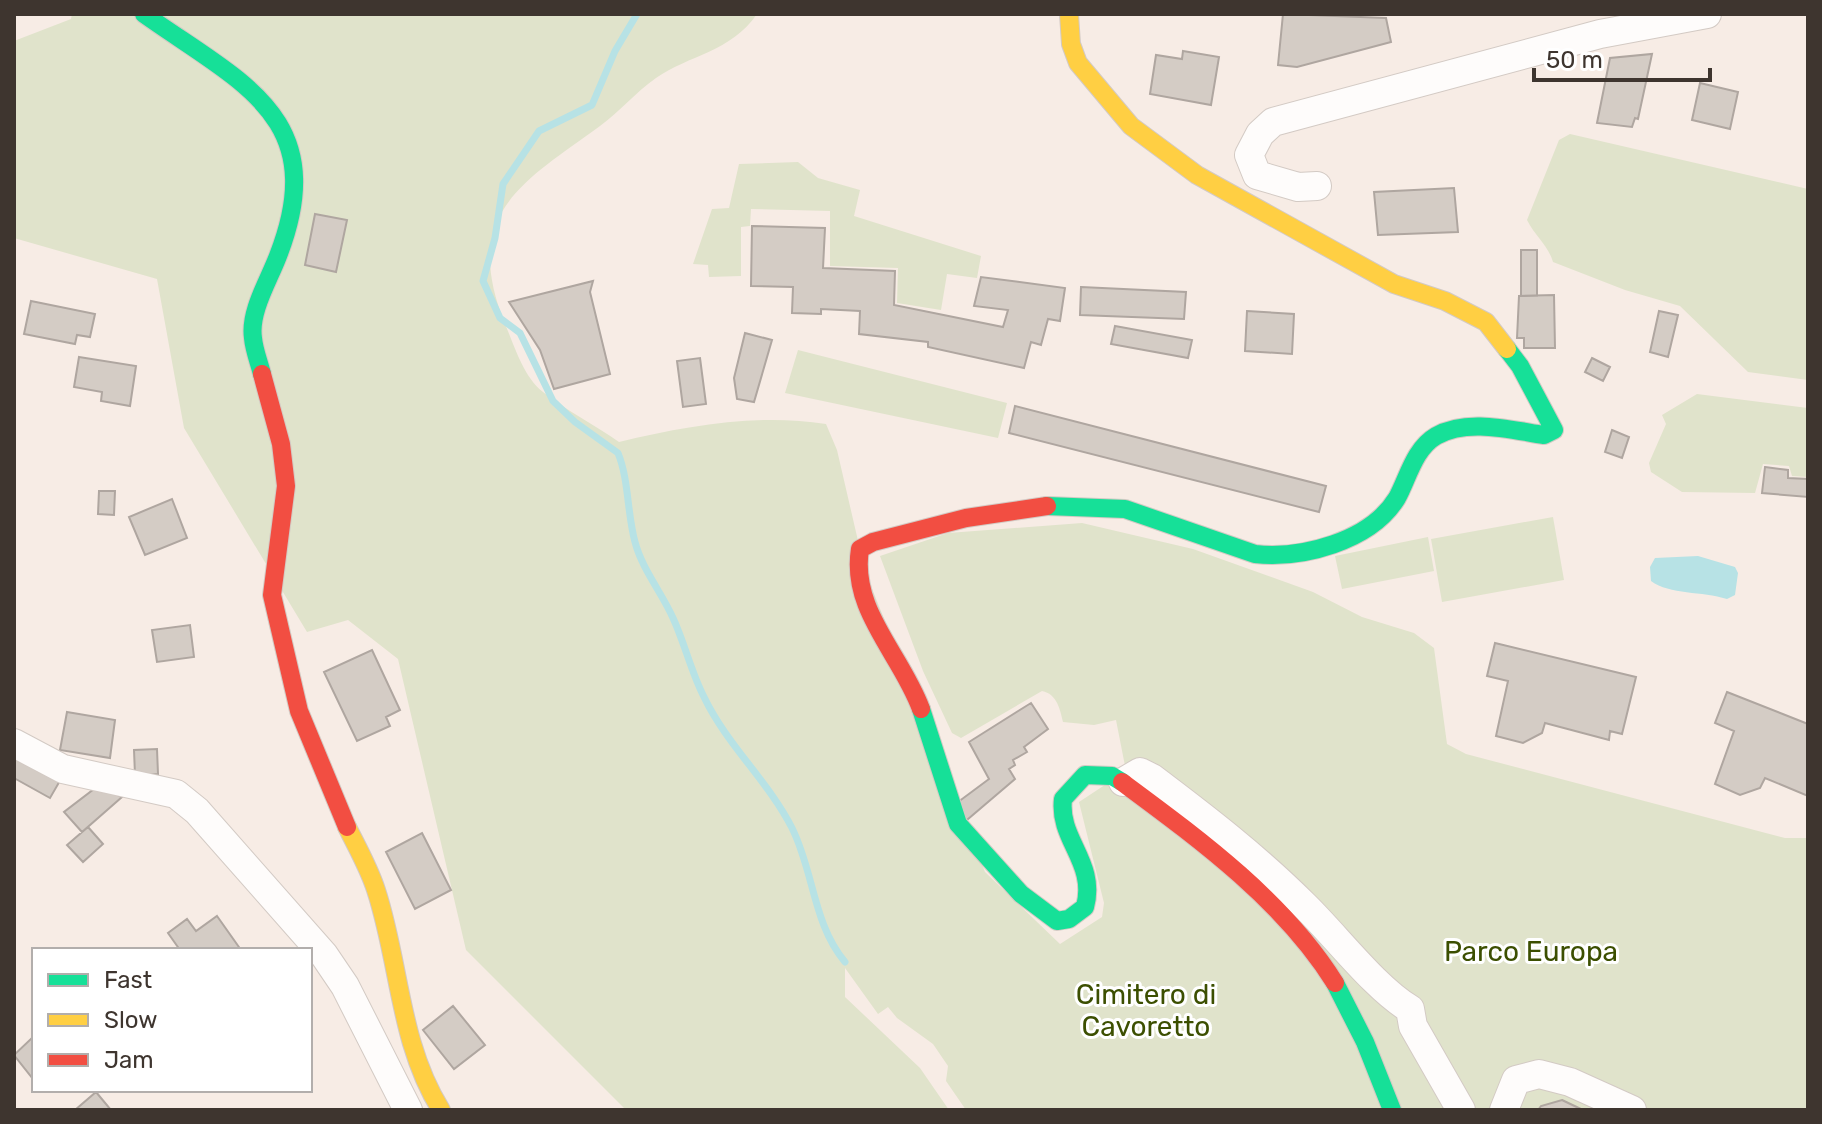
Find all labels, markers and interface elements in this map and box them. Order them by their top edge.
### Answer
scale bar [1534,32,1710,82]
text: 50 m [1546,46,1603,74]
park label: Parco Europa [1444,935,1618,968]
legend [32,948,312,1092]
text: Fast [104,966,152,994]
park label: Cimitero di Cavoretto [1076,978,1216,1043]
text: Slow [104,1006,157,1034]
text: Jam [104,1046,154,1074]

